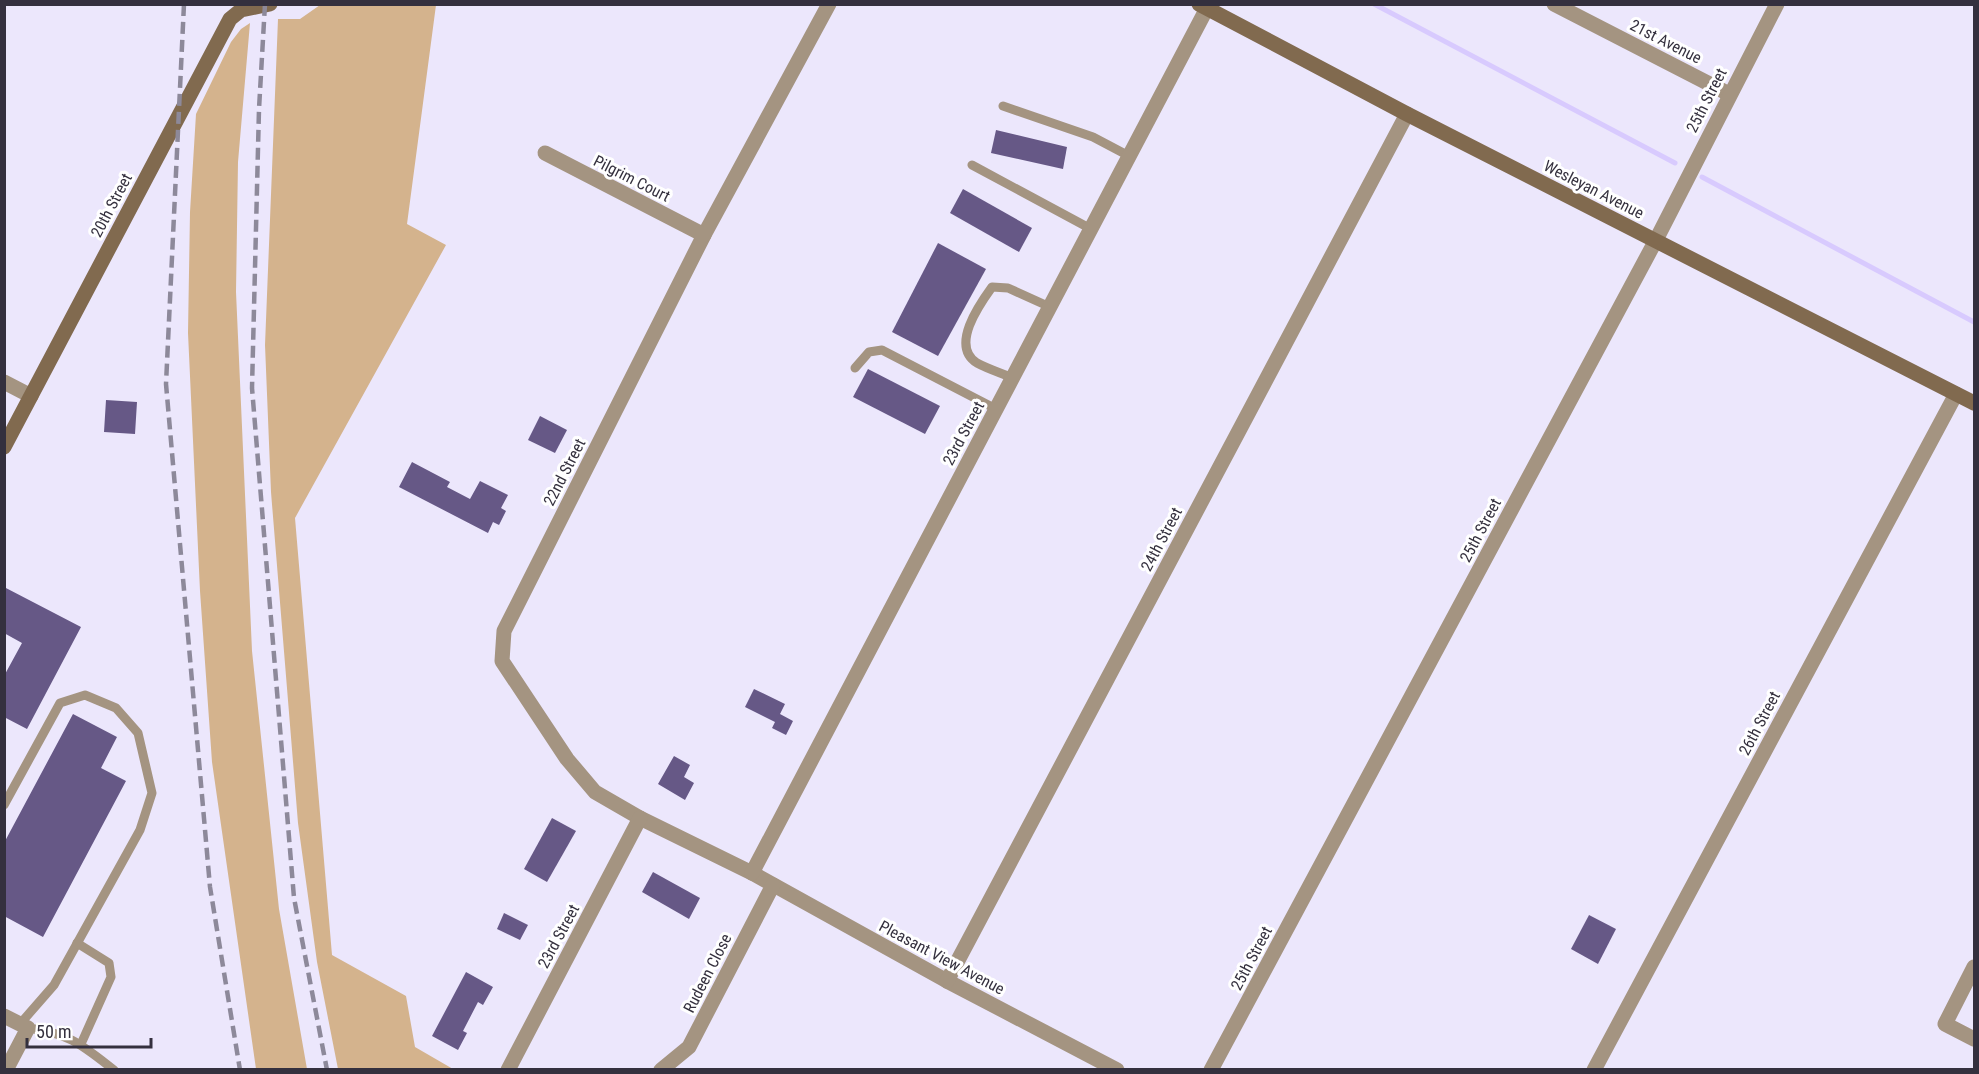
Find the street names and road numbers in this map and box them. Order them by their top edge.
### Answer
street label: 21st Avenue [1627,15,1705,68]
street label: 25th Street [1682,65,1731,135]
street label: Pilgrim Court [590,151,673,206]
street label: Wesleyan Avenue [1541,156,1647,223]
street label: 20th Street [87,170,136,240]
street label: 23rd Street [939,398,988,468]
street label: 22nd Street [539,435,590,509]
street label: 25th Street [1456,495,1505,565]
street label: 24th Street [1137,504,1186,574]
street label: 26th Street [1735,688,1784,758]
street label: 23rd Street [534,901,583,971]
street label: Pleasant View Avenue [876,916,1008,998]
street label: 25th Street [1227,923,1276,993]
street label: Rudeen Close [679,931,735,1016]

